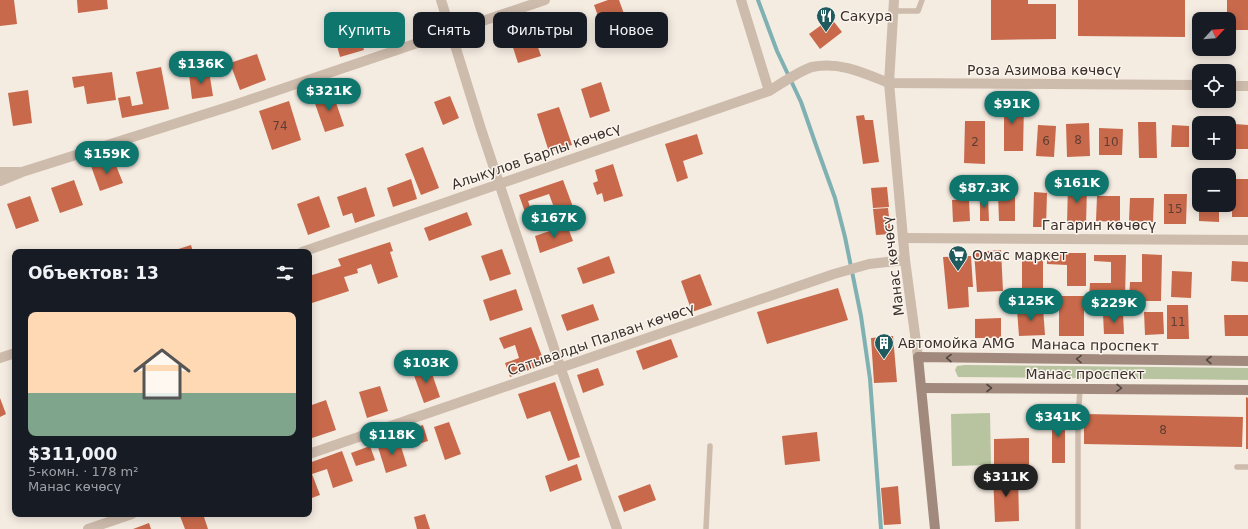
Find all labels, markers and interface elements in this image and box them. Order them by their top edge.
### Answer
restaurant icon: Сакура [815,5,837,33]
place label: Сакура [840,8,893,24]
chip: Купить [324,12,405,48]
chip: Снять [413,12,485,48]
chip: Фильтры [493,12,587,48]
chip: Новое [595,12,668,48]
north arrow [1192,12,1236,56]
map controls [1192,12,1236,212]
pin: $136K [173,51,229,85]
text: $136K [178,56,224,71]
street label: Роза Азимова көчөсү [967,62,1121,78]
button: locate [1192,64,1236,108]
pin: $321K [301,78,357,112]
text: $321K [306,83,352,98]
pin: $91K [988,91,1036,125]
text: $91K [993,96,1031,111]
button: + [1192,116,1236,160]
house number: 74 [272,119,288,133]
street label: Алыкулов Барпы көчөсү [449,119,623,193]
house number: 8 [1074,133,1082,147]
house number: 6 [1042,134,1050,148]
house number: 2 [971,135,979,149]
house number: 10 [1103,135,1119,149]
pin: $159K [79,141,135,175]
text: $159K [84,146,130,161]
button: − [1192,168,1236,212]
pin: $161K [1049,170,1105,204]
pin: $87.3K [951,175,1017,209]
text: $161K [1054,175,1100,190]
text: $87.3K [958,180,1010,195]
house number: 15 [1167,202,1183,216]
pin: $167K [526,205,582,239]
text: $167K [531,210,577,225]
street label: Манас көчөсү [879,215,907,317]
street label: Гагарин көчөсү [1042,217,1156,233]
supermarket icon: Омас маркет [947,244,969,272]
place label: Омас маркет [972,247,1068,263]
icon: filters [274,262,296,284]
text: Объектов: 13 [28,263,159,283]
pin: $125K [1003,288,1059,322]
pin: $229K [1086,290,1142,324]
text: $125K [1008,293,1054,308]
text: $229K [1091,295,1137,310]
street label: Сатывалды Палван көчөсү [505,299,697,379]
house number: 11 [1170,315,1186,329]
building icon: Автомойка AMG [873,332,895,360]
place label: Автомойка AMG [898,335,1015,351]
street label: Манаса проспект [1031,336,1159,354]
icon: home [126,338,198,410]
pin: $103K [398,350,454,384]
one-way arrow [946,354,952,362]
text: $103K [403,355,449,370]
one-way arrow [1076,355,1082,363]
one-way arrow [1206,356,1212,365]
street label: Манас проспект [1025,366,1145,382]
one-way arrow [986,384,992,392]
one-way arrow [1116,384,1122,392]
pin: $341K [1030,404,1086,438]
text: $341K [1035,409,1081,424]
pin: $118K [364,422,420,456]
house number: 8 [1159,423,1167,437]
text: $118K [369,427,415,442]
text: $311,000 [28,444,117,464]
text: 5-комн. · 178 m² [28,464,138,479]
pin: $311K [978,464,1034,498]
text: $311K [983,469,1029,484]
text: Манас көчөсү [28,479,121,494]

